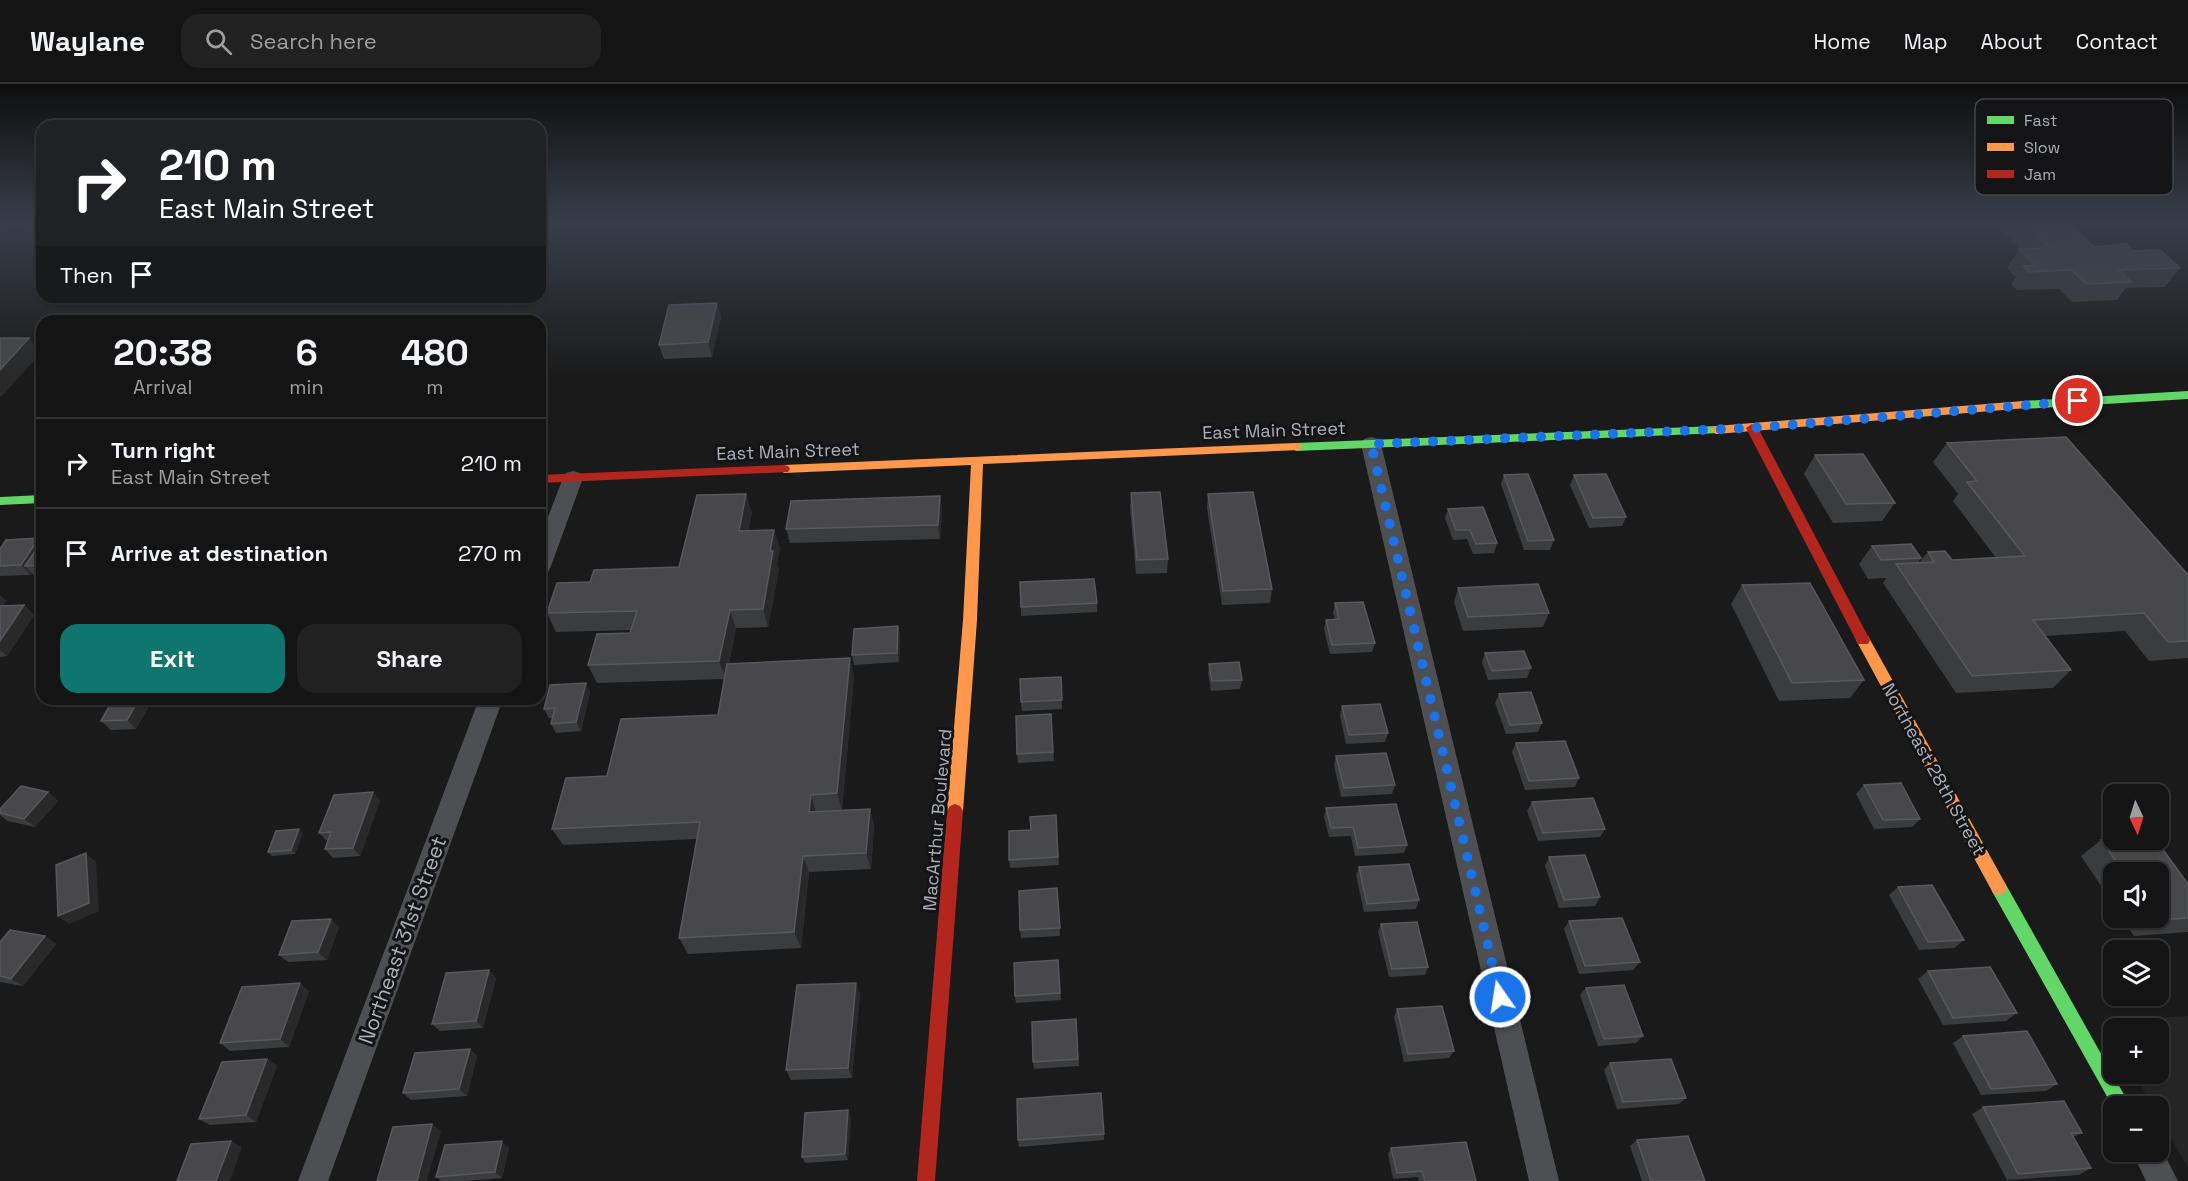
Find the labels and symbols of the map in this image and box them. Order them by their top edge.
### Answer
legend [1975,99,2173,195]
text: Fast [2024,110,2057,131]
text: Slow [2024,137,2060,158]
text: Jam [2024,164,2056,185]
pin [2052,375,2103,426]
street label: East Main Street [1202,416,1346,444]
street label: East Main Street [716,437,860,465]
street label: Northeast 28th Street [1877,679,1991,859]
street label: MacArthur Boulevard [918,728,956,912]
north arrow [2103,784,2169,850]
street label: Northeast 31st Street [352,833,452,1047]
position arrow [1468,965,1532,1029]

